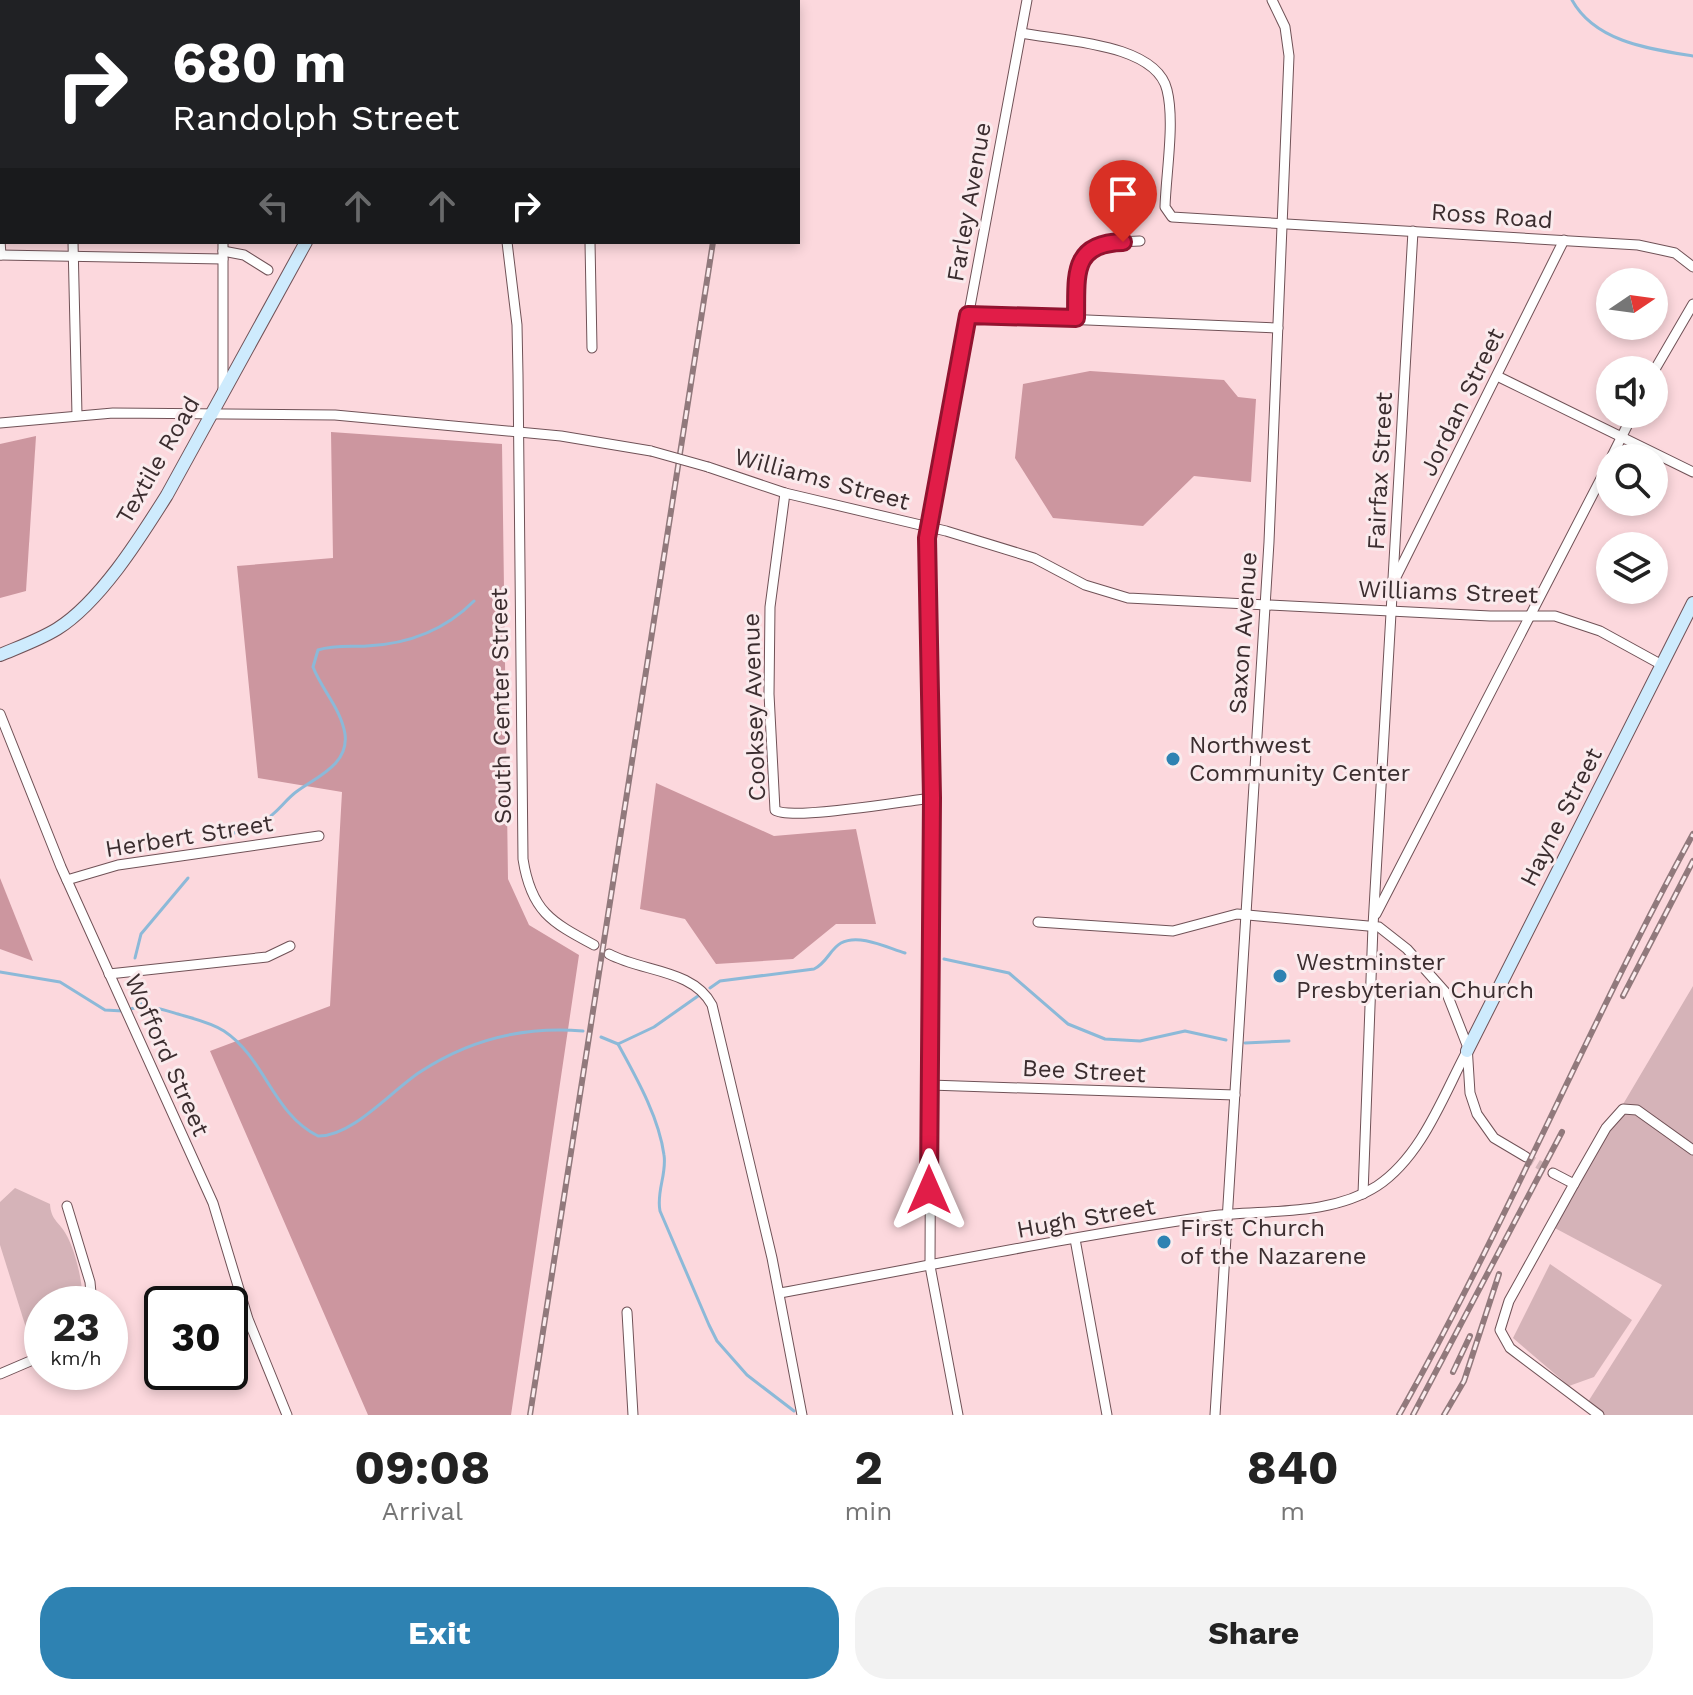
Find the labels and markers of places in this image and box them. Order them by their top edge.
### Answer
pin [1089,160,1157,242]
place label: Northwest Community Center [1189,731,1411,787]
marker: Northwest Community Center [1164,750,1182,768]
place label: Westminster Presbyterian Church [1296,948,1534,1004]
marker: Westminster Presbyterian Church [1271,967,1289,985]
place label: First Church of the Nazarene [1180,1214,1367,1270]
marker: First Church of the Nazarene [1155,1233,1173,1251]

